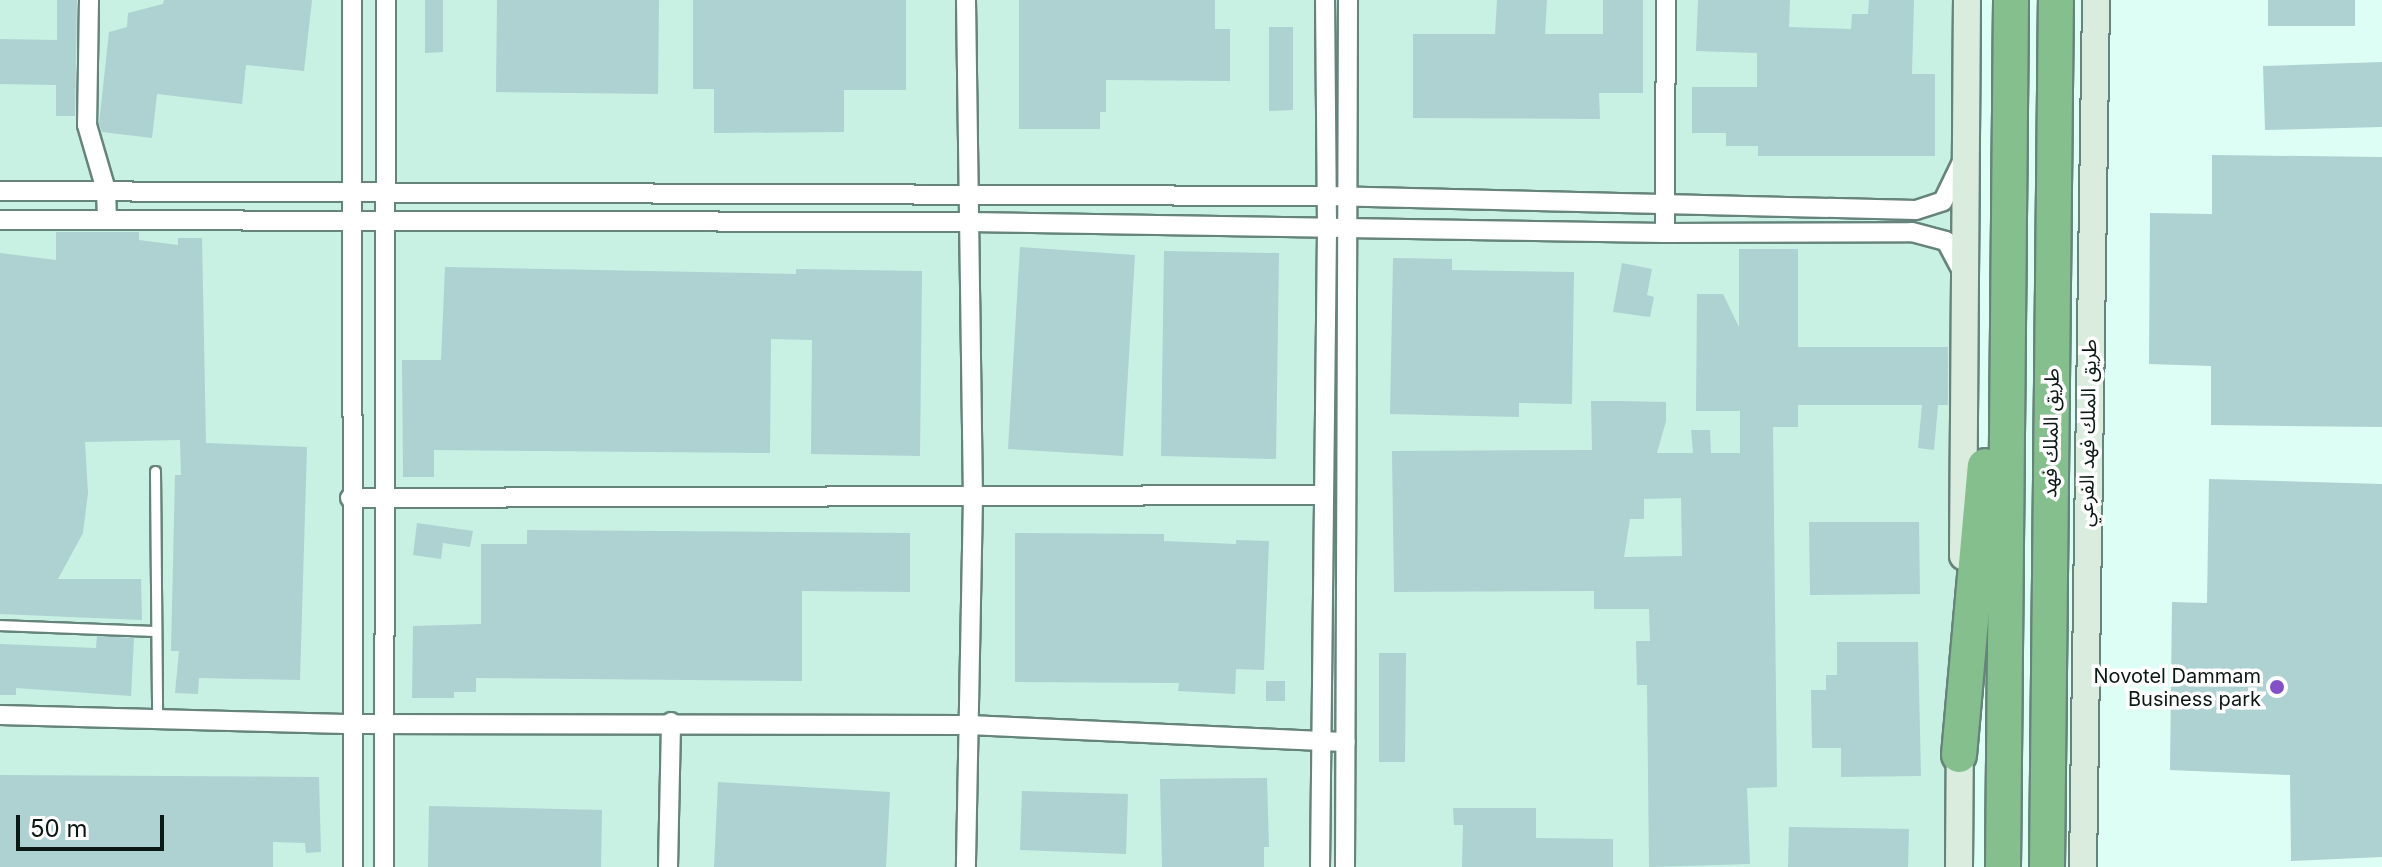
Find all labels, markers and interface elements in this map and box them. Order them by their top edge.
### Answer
street label: طريق الملك فهد الفرعي [2074,339,2102,527]
street label: طريق الملك فهد [2038,368,2064,498]
place label: Novotel Dammam Business park [2094,664,2261,711]
marker: Novotel Dammam Business park [2268,678,2286,696]
scale bar [20,799,168,849]
text: 50 m [30,814,88,843]

